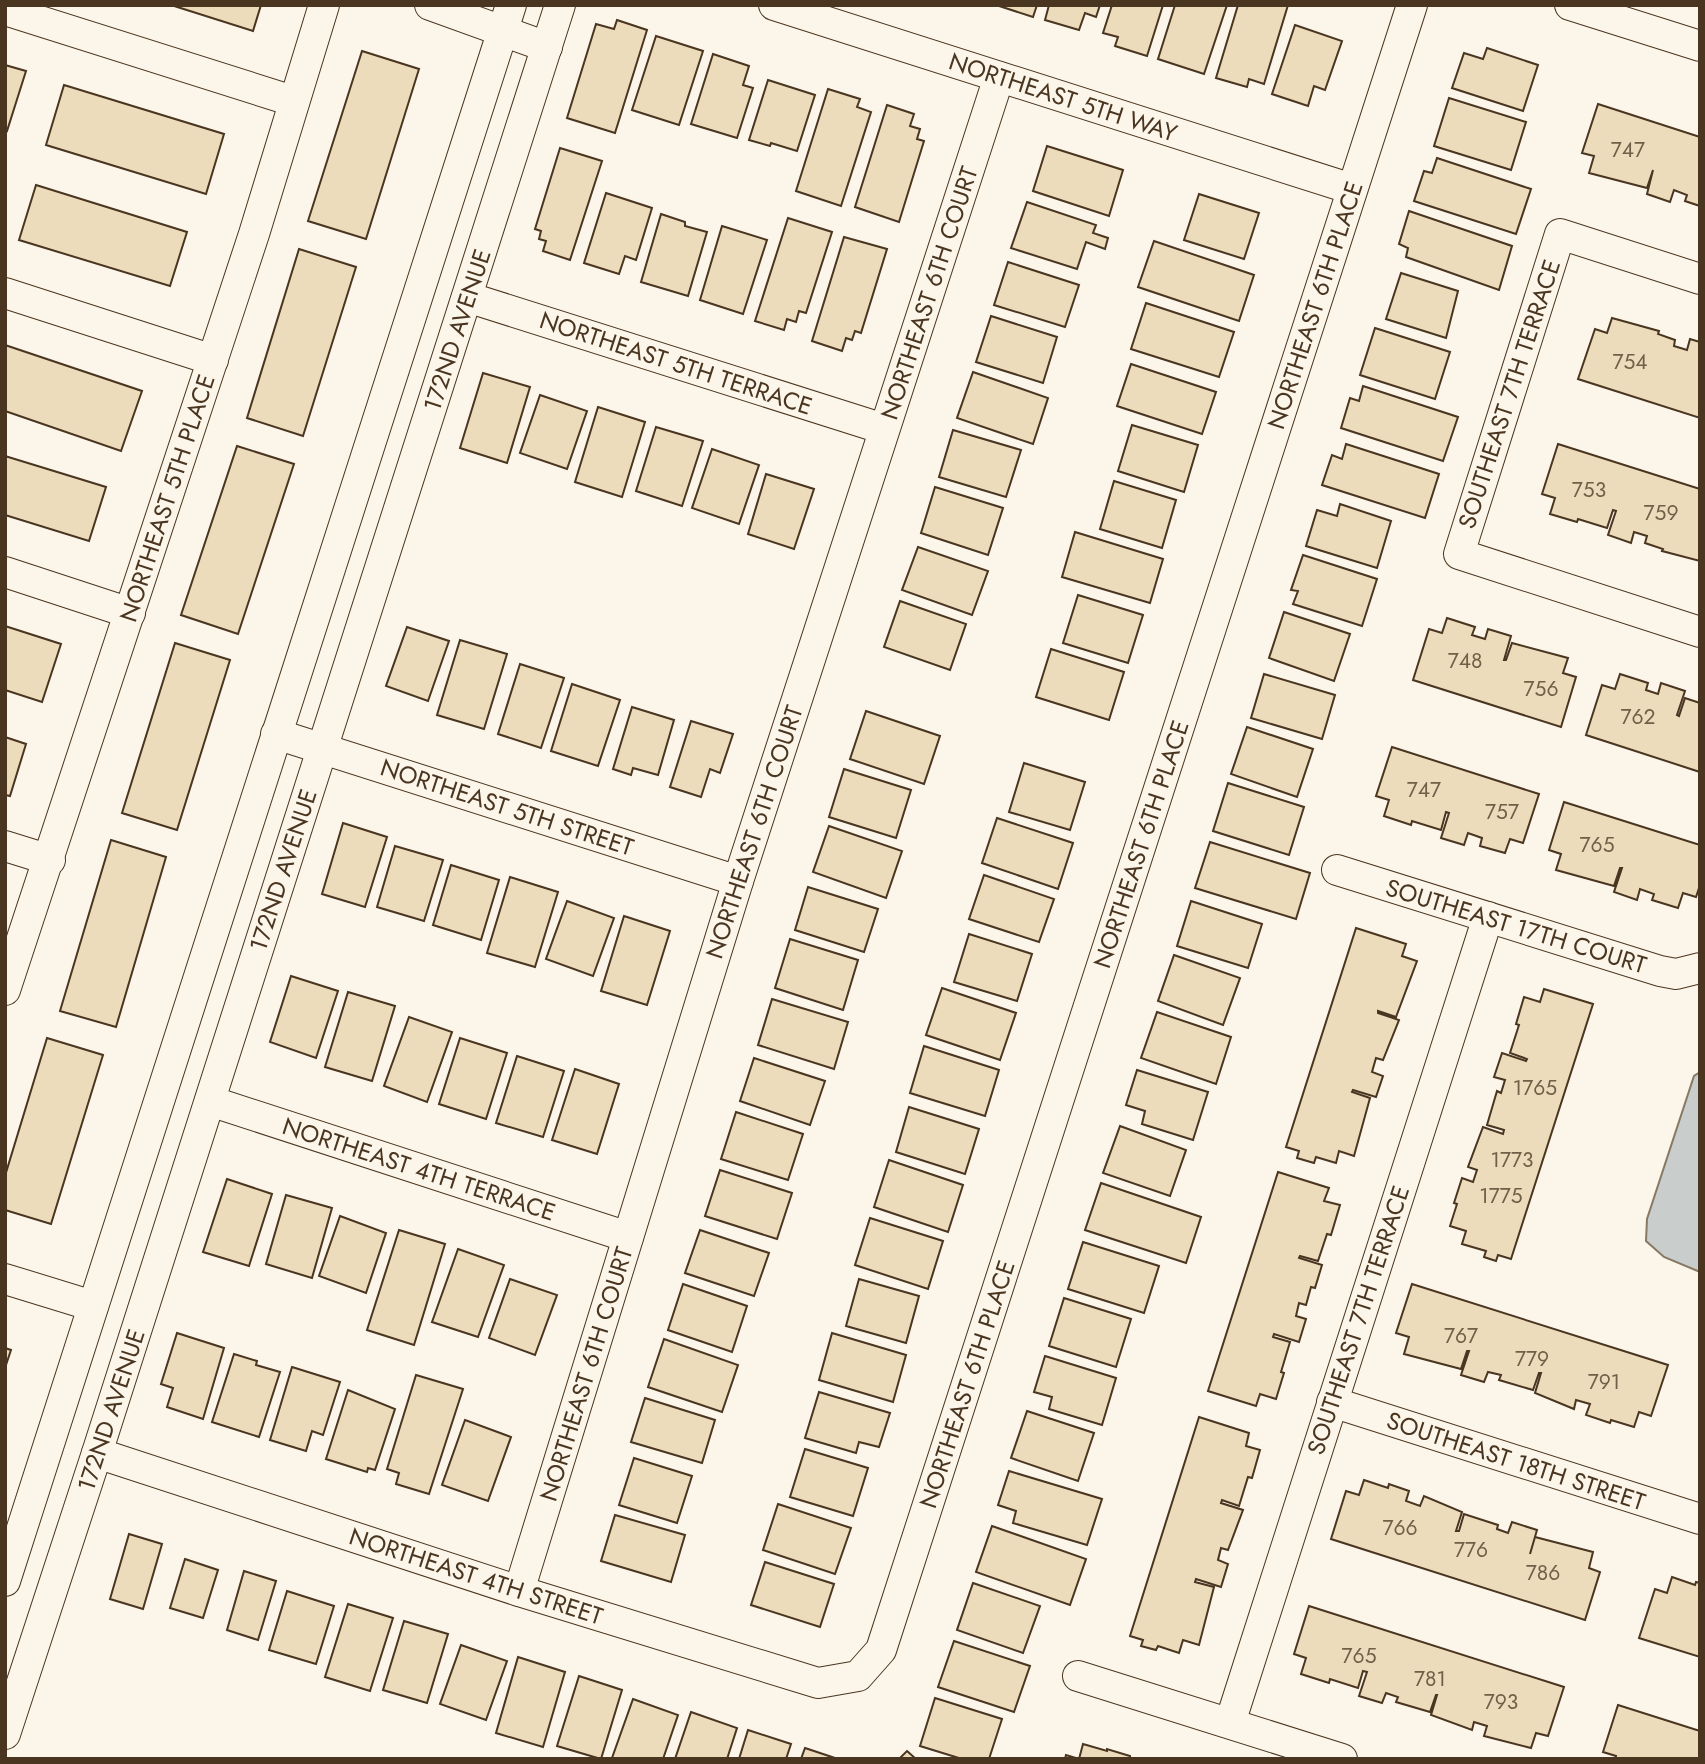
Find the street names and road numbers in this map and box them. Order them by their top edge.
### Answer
street label: NORTHEAST 5TH WAY [944,44,1182,151]
street label: NORTHEAST 6TH COURT [872,162,986,424]
street label: NORTHEAST 6TH PLACE [1258,177,1372,433]
street label: 172ND AVENUE [414,244,500,416]
street label: SOUTHEAST 7TH TERRACE [1449,255,1569,533]
street label: NORTHEAST 5TH TERRACE [535,302,817,424]
street label: NORTHEAST 5TH PLACE [110,370,224,626]
street label: NORTHEAST 6TH COURT [697,701,811,963]
street label: NORTHEAST 6TH PLACE [1084,716,1198,972]
street label: NORTHEAST 5TH STREET [376,750,638,864]
street label: 172ND AVENUE [240,784,326,956]
street label: SOUTHEAST 17TH COURT [1381,870,1651,982]
street label: NORTHEAST 4TH TERRACE [278,1108,560,1230]
street label: SOUTHEAST 7TH TERRACE [1298,1181,1418,1459]
street label: NORTHEAST 6TH COURT [531,1243,641,1505]
street label: NORTHEAST 6TH PLACE [910,1256,1024,1512]
street label: 172ND AVENUE [68,1324,154,1496]
street label: SOUTHEAST 18TH STREET [1382,1403,1650,1519]
street label: NORTHEAST 4TH STREET [345,1518,607,1634]

